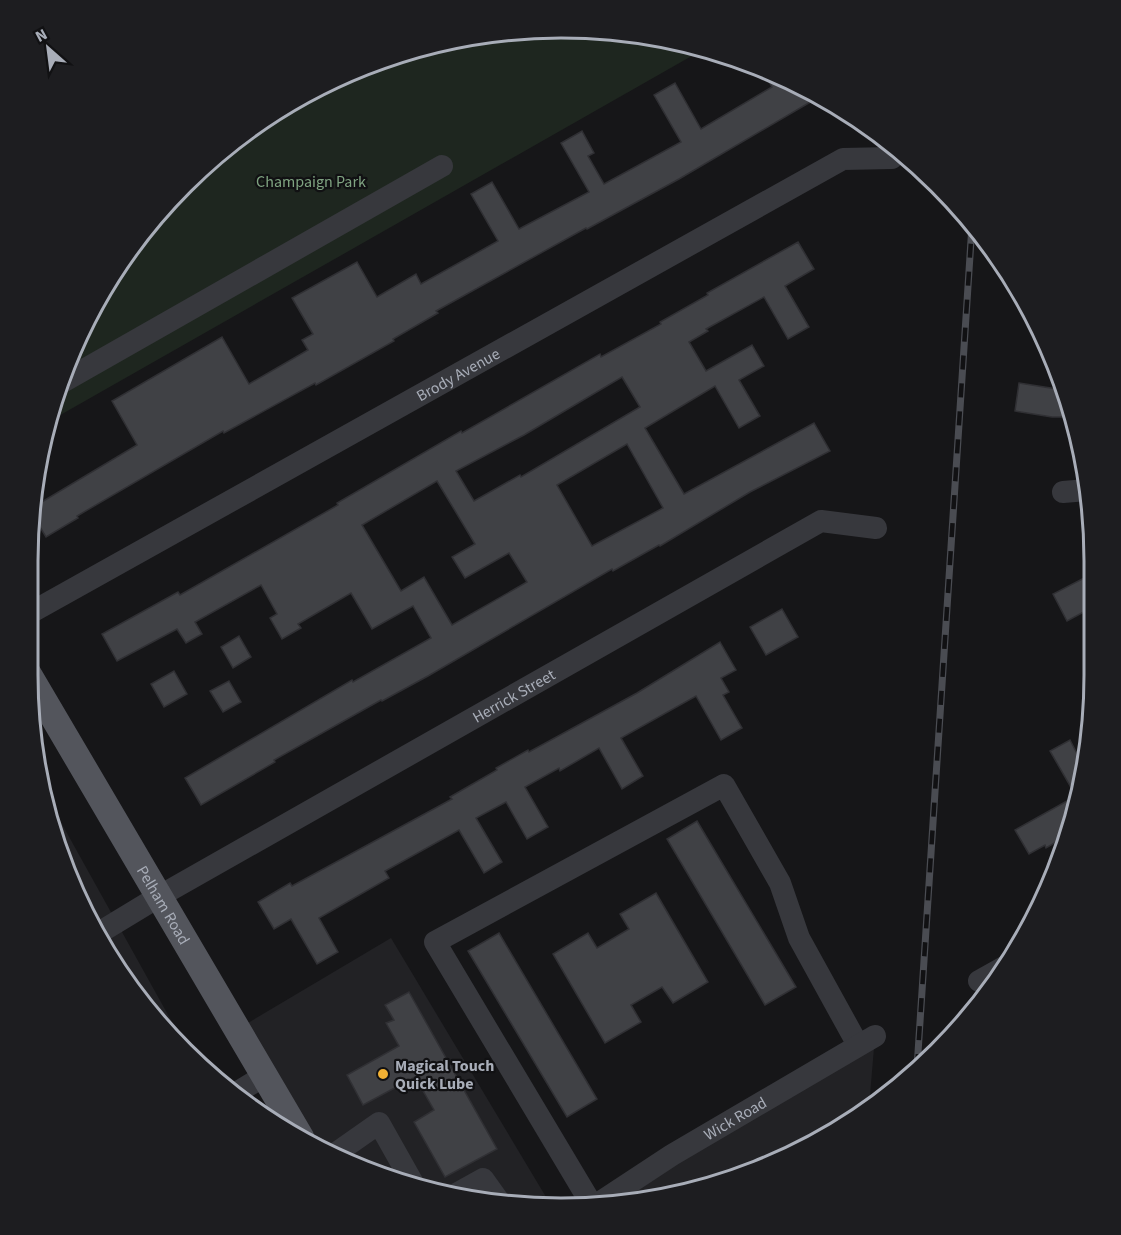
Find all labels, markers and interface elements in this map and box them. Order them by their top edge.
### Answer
north arrow [18,18,78,78]
text: N [32,23,51,48]
park label: Champaign Park [256,171,366,193]
street label: Brody Avenue [413,343,504,407]
street label: Herrick Street [469,664,560,729]
street label: Pelham Road [131,862,195,949]
place label: Magical Touch Quick Lube [395,1055,494,1095]
marker: Magical Touch Quick Lube [376,1067,390,1081]
street label: Wick Road [700,1092,771,1146]

